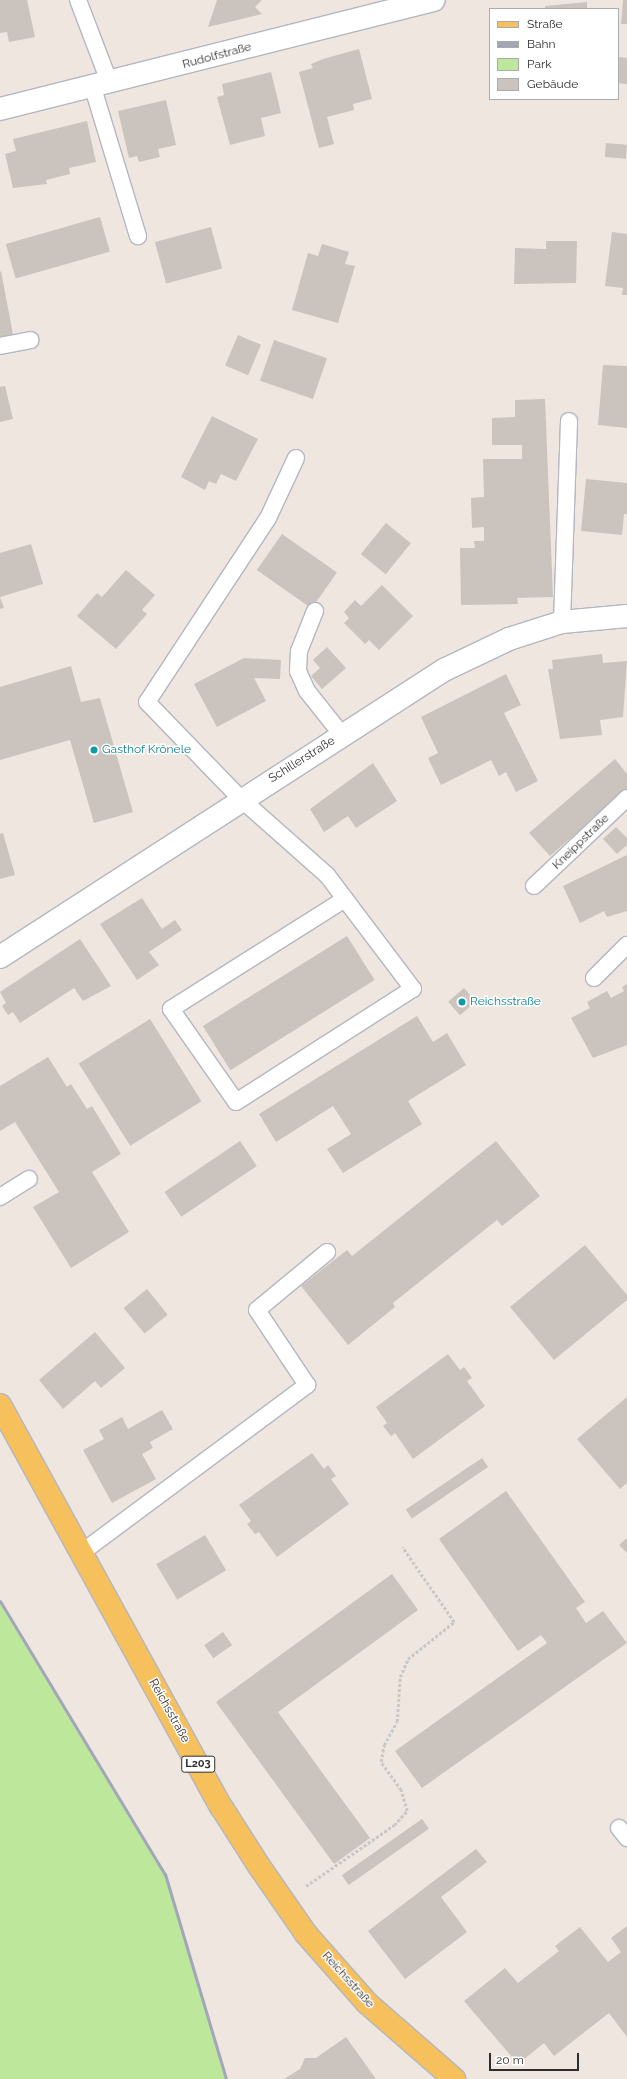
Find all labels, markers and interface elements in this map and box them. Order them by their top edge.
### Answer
legend [489,8,619,100]
text: Straße [527,17,563,31]
text: Bahn [527,37,556,51]
street label: Rudolfstraße [181,40,253,72]
text: Park [527,57,552,71]
text: Gebäude [527,77,578,91]
street label: Schillerstraße [266,734,338,786]
place label: Gasthof Krönele [102,743,191,757]
marker: Gasthof Krönele [89,745,99,755]
street label: Kneippstraße [550,811,612,873]
place label: Reichsstraße [470,995,541,1009]
marker: Reichsstraße [457,997,467,1007]
street label: Reichsstraße [146,1677,192,1745]
road number: L203 [181,1755,215,1773]
street label: Reichsstraße [319,1949,377,2011]
scale bar [491,2045,581,2071]
text: 20 m [496,2053,524,2067]

